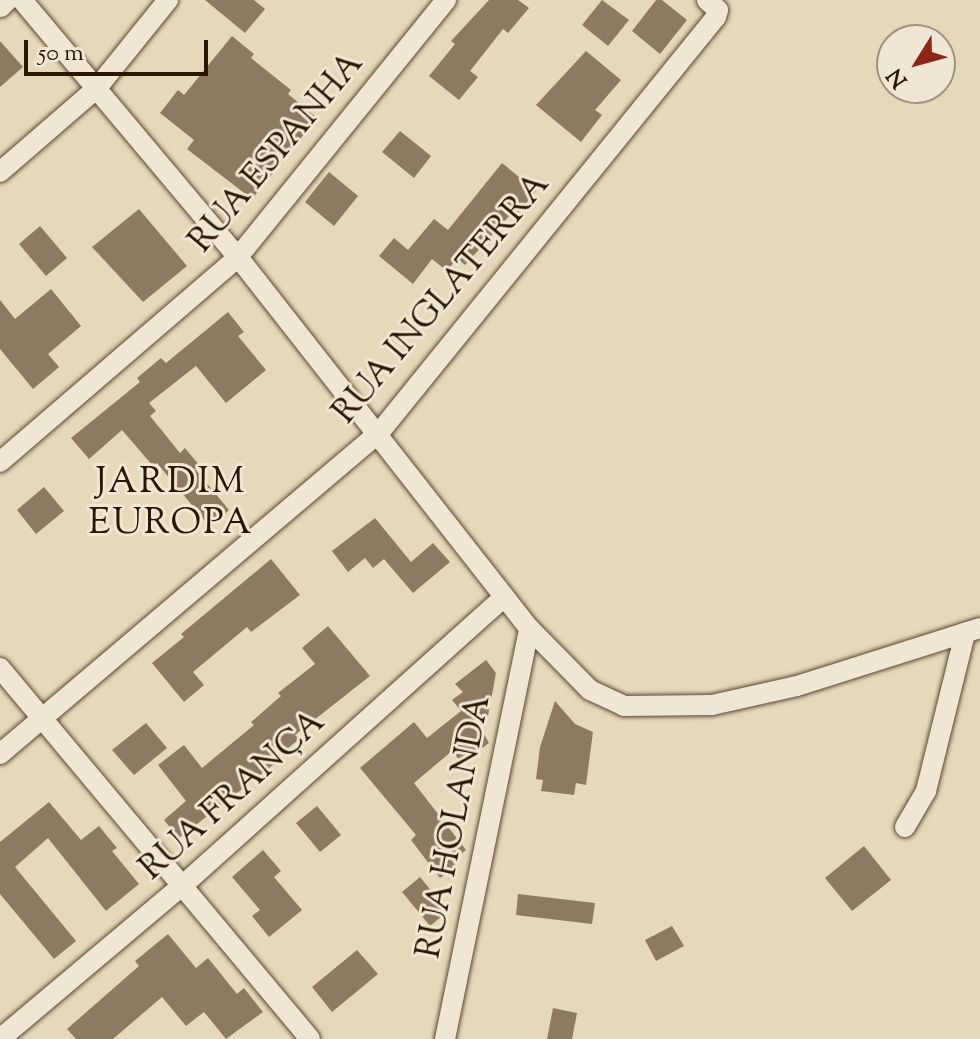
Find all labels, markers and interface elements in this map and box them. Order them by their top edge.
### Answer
scale bar [28,24,212,74]
north arrow [876,24,956,104]
text: 50 m [38,37,84,71]
street label: RUA ESPANHA [181,44,373,262]
text: N [880,61,916,94]
street label: RUA INGLATERRA [325,165,559,433]
district label: JARDIM EUROPA [89,461,253,546]
street label: RUA HOLANDA [410,692,500,962]
street label: RUA FRANÇA [132,702,334,890]

